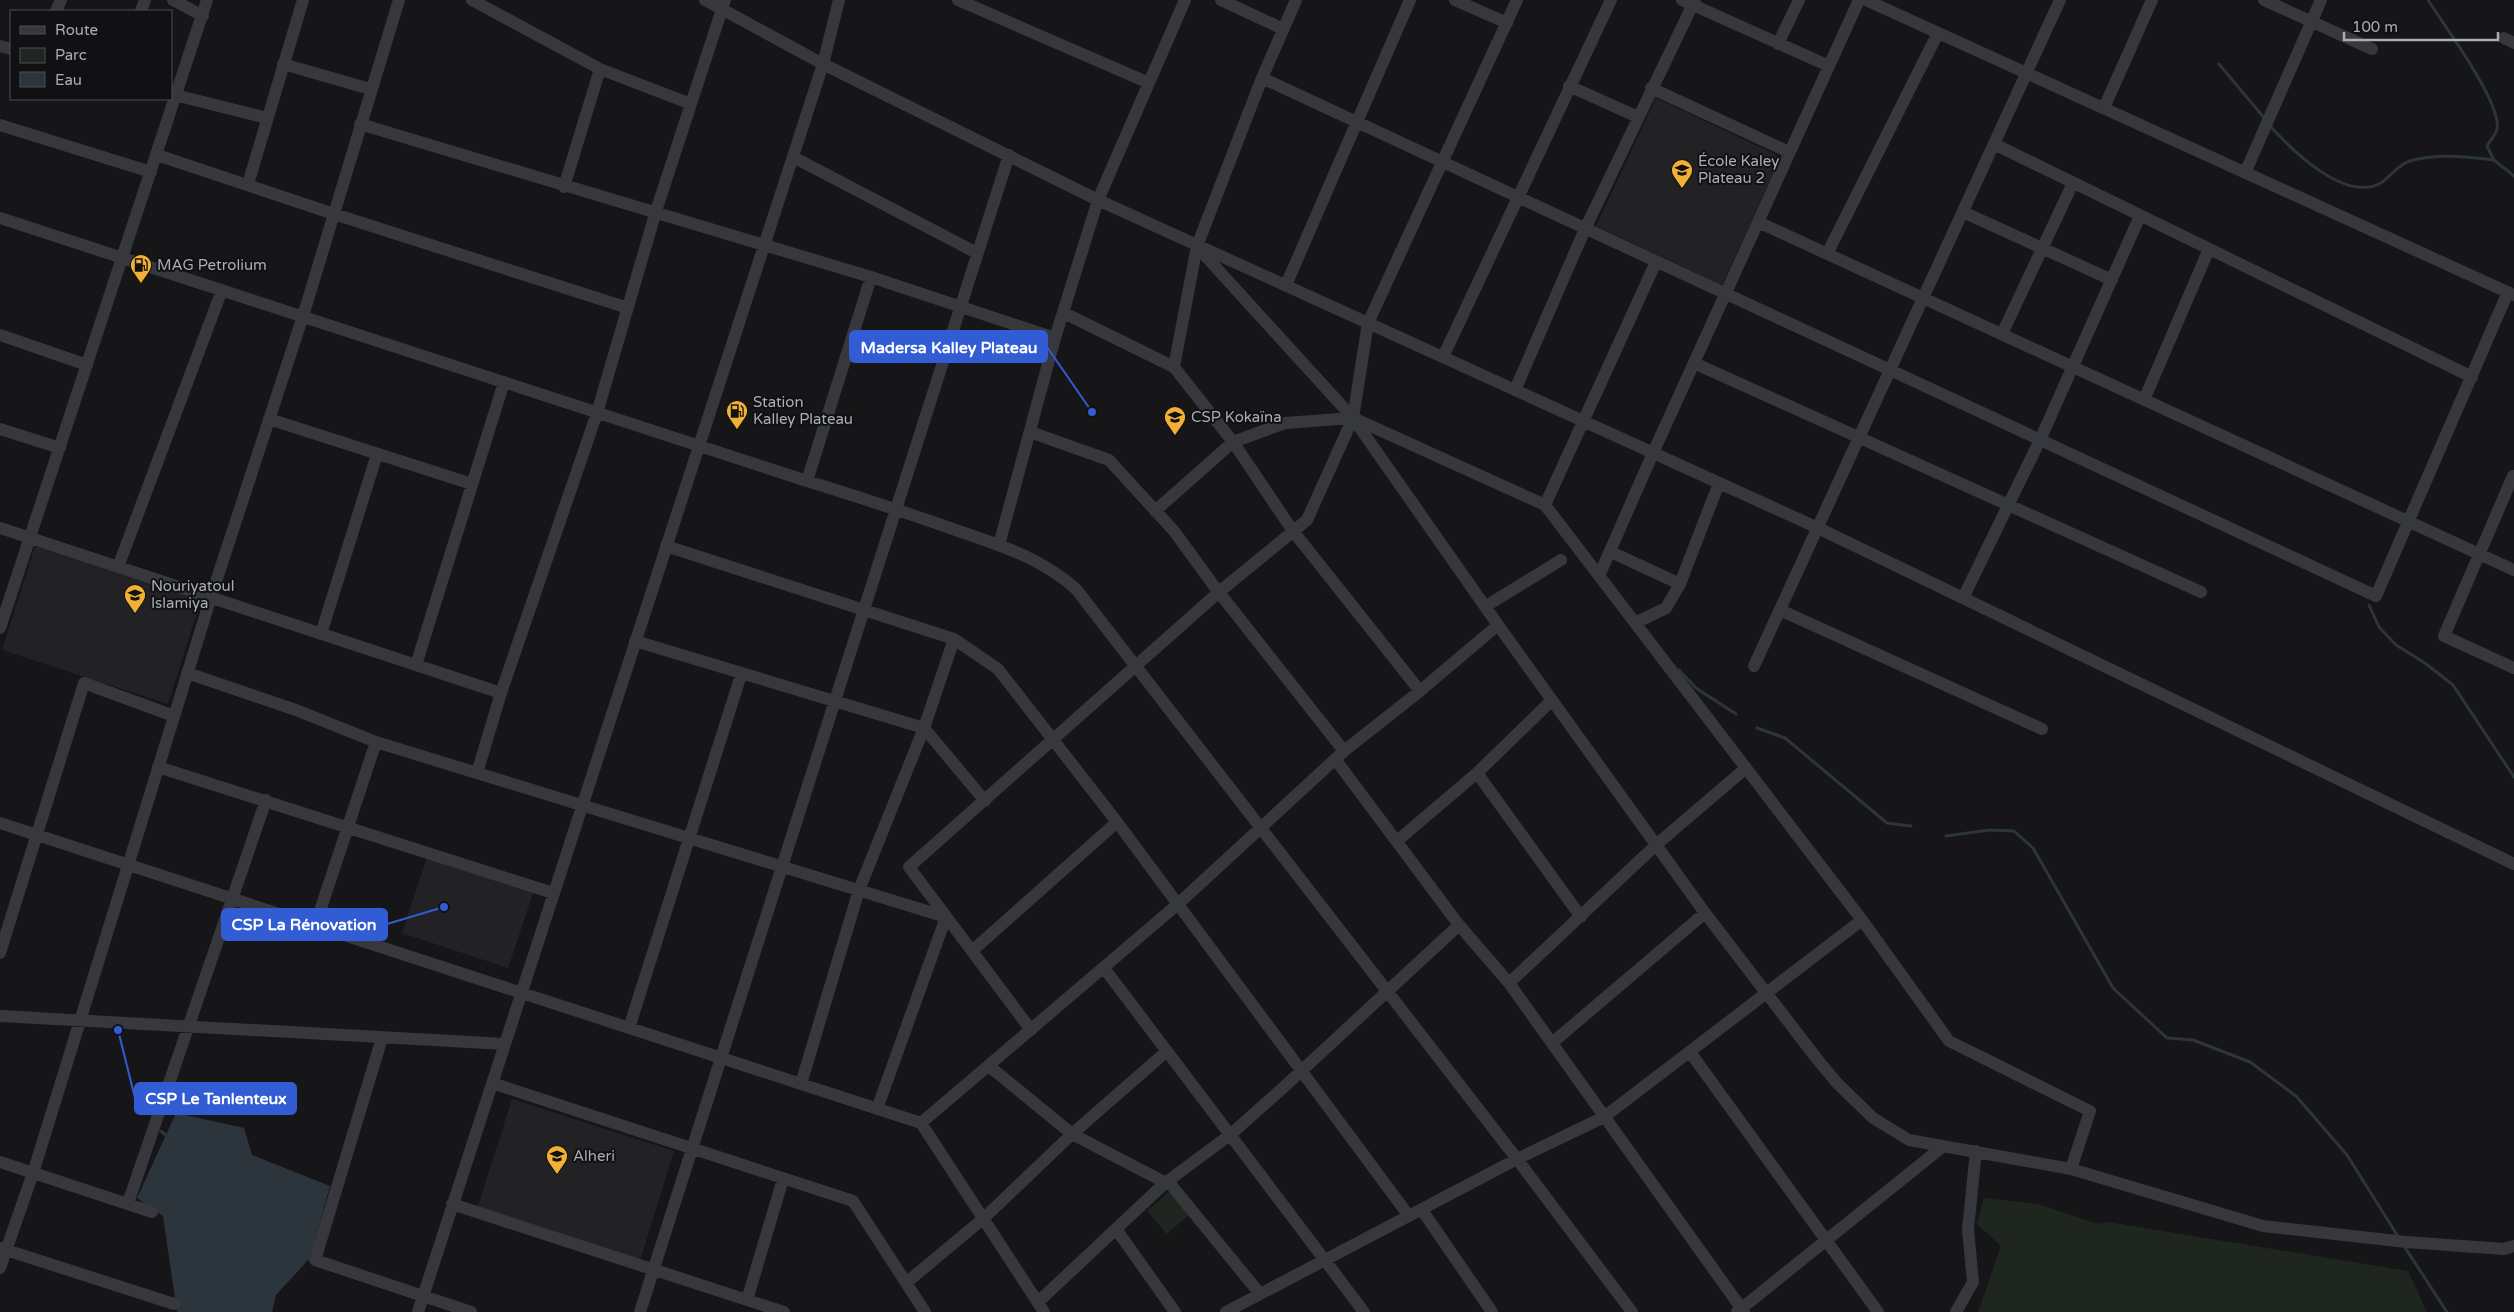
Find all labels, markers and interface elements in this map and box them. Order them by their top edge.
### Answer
legend [10,10,172,100]
scale bar [2344,10,2498,42]
text: 100 m [2352,18,2398,36]
text: Route [55,21,98,39]
text: Parc [55,46,87,64]
text: Eau [55,71,82,89]
place label: École Kaley Plateau 2 [1698,152,1779,187]
school or university icon: École Kaley Plateau 2 [1670,158,1694,189]
fuel station icon: MAG Petrolium [129,253,153,284]
place label: MAG Petrolium [157,256,267,274]
callout: Madersa Kalley Plateau [850,331,1047,362]
text: Madersa Kalley Plateau [860,338,1038,358]
place label: Station Kalley Plateau [753,393,853,428]
fuel station icon: Station Kalley Plateau [725,399,749,430]
school or university icon: CSP Kokaïna [1163,405,1187,436]
place label: CSP Kokaïna [1191,408,1282,426]
place label: Nouriyatoul Islamiya [151,577,234,612]
school or university icon: Nouriyatoul Islamiya [123,583,147,614]
callout: CSP La Rénovation [222,909,387,940]
text: CSP La Rénovation [232,915,376,935]
callout: CSP Le Tanlenteux [135,1083,296,1114]
text: CSP Le Tanlenteux [145,1089,287,1109]
school or university icon: Alheri [545,1144,569,1175]
place label: Alheri [573,1147,615,1165]

